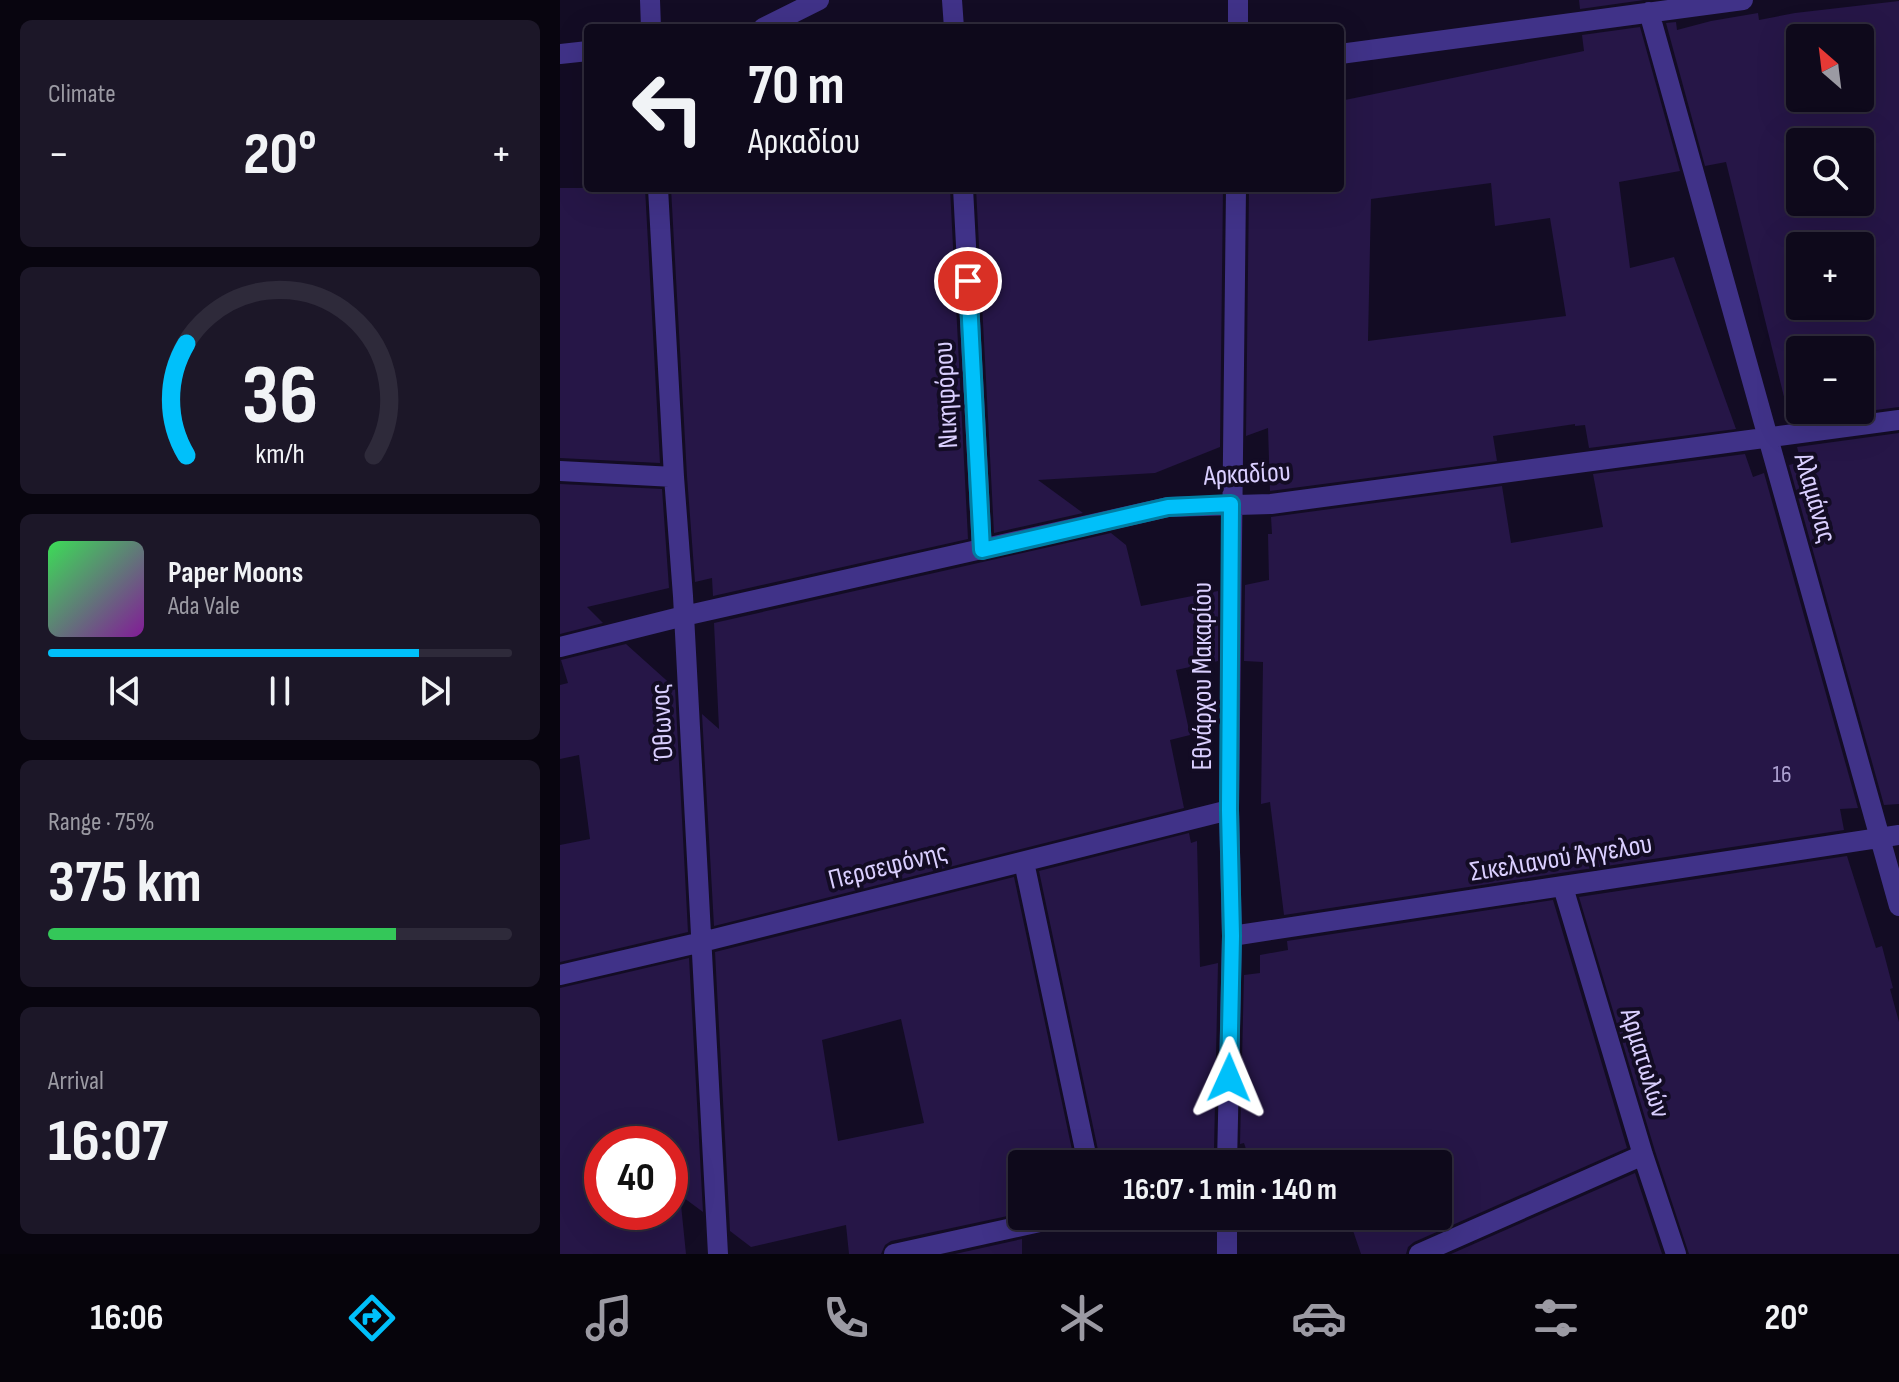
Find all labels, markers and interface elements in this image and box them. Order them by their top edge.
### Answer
north arrow [1786,24,1874,112]
map controls [1786,24,1874,424]
text: 70 m [748,53,845,120]
icon: left [616,56,720,160]
text: Climate [48,79,116,110]
text: 20° [243,119,317,191]
text: Αρκαδίου [748,121,860,164]
text: − [48,128,70,181]
text: + [490,128,512,181]
button: search [1786,128,1874,216]
button: + [1786,232,1874,320]
pin [934,247,1002,315]
icon: arrive [946,259,990,303]
button: − [1786,336,1874,424]
street label: Νικηφόρου [927,341,965,449]
text: 36 [242,347,318,447]
text: km/h [255,437,305,472]
street label: Αλαμάνας [1786,448,1844,547]
street label: Αρκαδίου [1202,455,1291,493]
text: Paper Moons [168,555,303,591]
street label: Εθνάρχου Μακαρίου [1186,582,1219,770]
text: Ada Vale [168,591,240,622]
icon: previous [103,669,147,713]
icon: pause [258,669,302,713]
icon: next [413,669,457,713]
street label: Όθωνος [643,682,681,763]
house number: 16 [1773,760,1791,789]
text: Range · 75% [48,807,155,838]
street label: Σικελιανού Άγγελου [1467,827,1655,889]
street label: Περσεφόνης [825,835,951,897]
text: 375 km [48,847,202,919]
street label: Αρματωλών [1612,1003,1677,1122]
position arrow [1187,1036,1271,1120]
text: Arrival [48,1066,104,1097]
text: 16:07 [48,1106,168,1178]
speed limit sign: 40 [584,1126,688,1230]
text: 16:07 · 1 min · 140 m [1123,1172,1337,1208]
icon: directions [344,1290,400,1346]
icon: music [581,1290,637,1346]
icon: phone [818,1290,874,1346]
icon: climate [1054,1290,1110,1346]
icon: car [1291,1290,1347,1346]
icon: filters [1528,1290,1584,1346]
text: 16:06 [90,1297,164,1340]
text: 20° [1764,1297,1809,1340]

